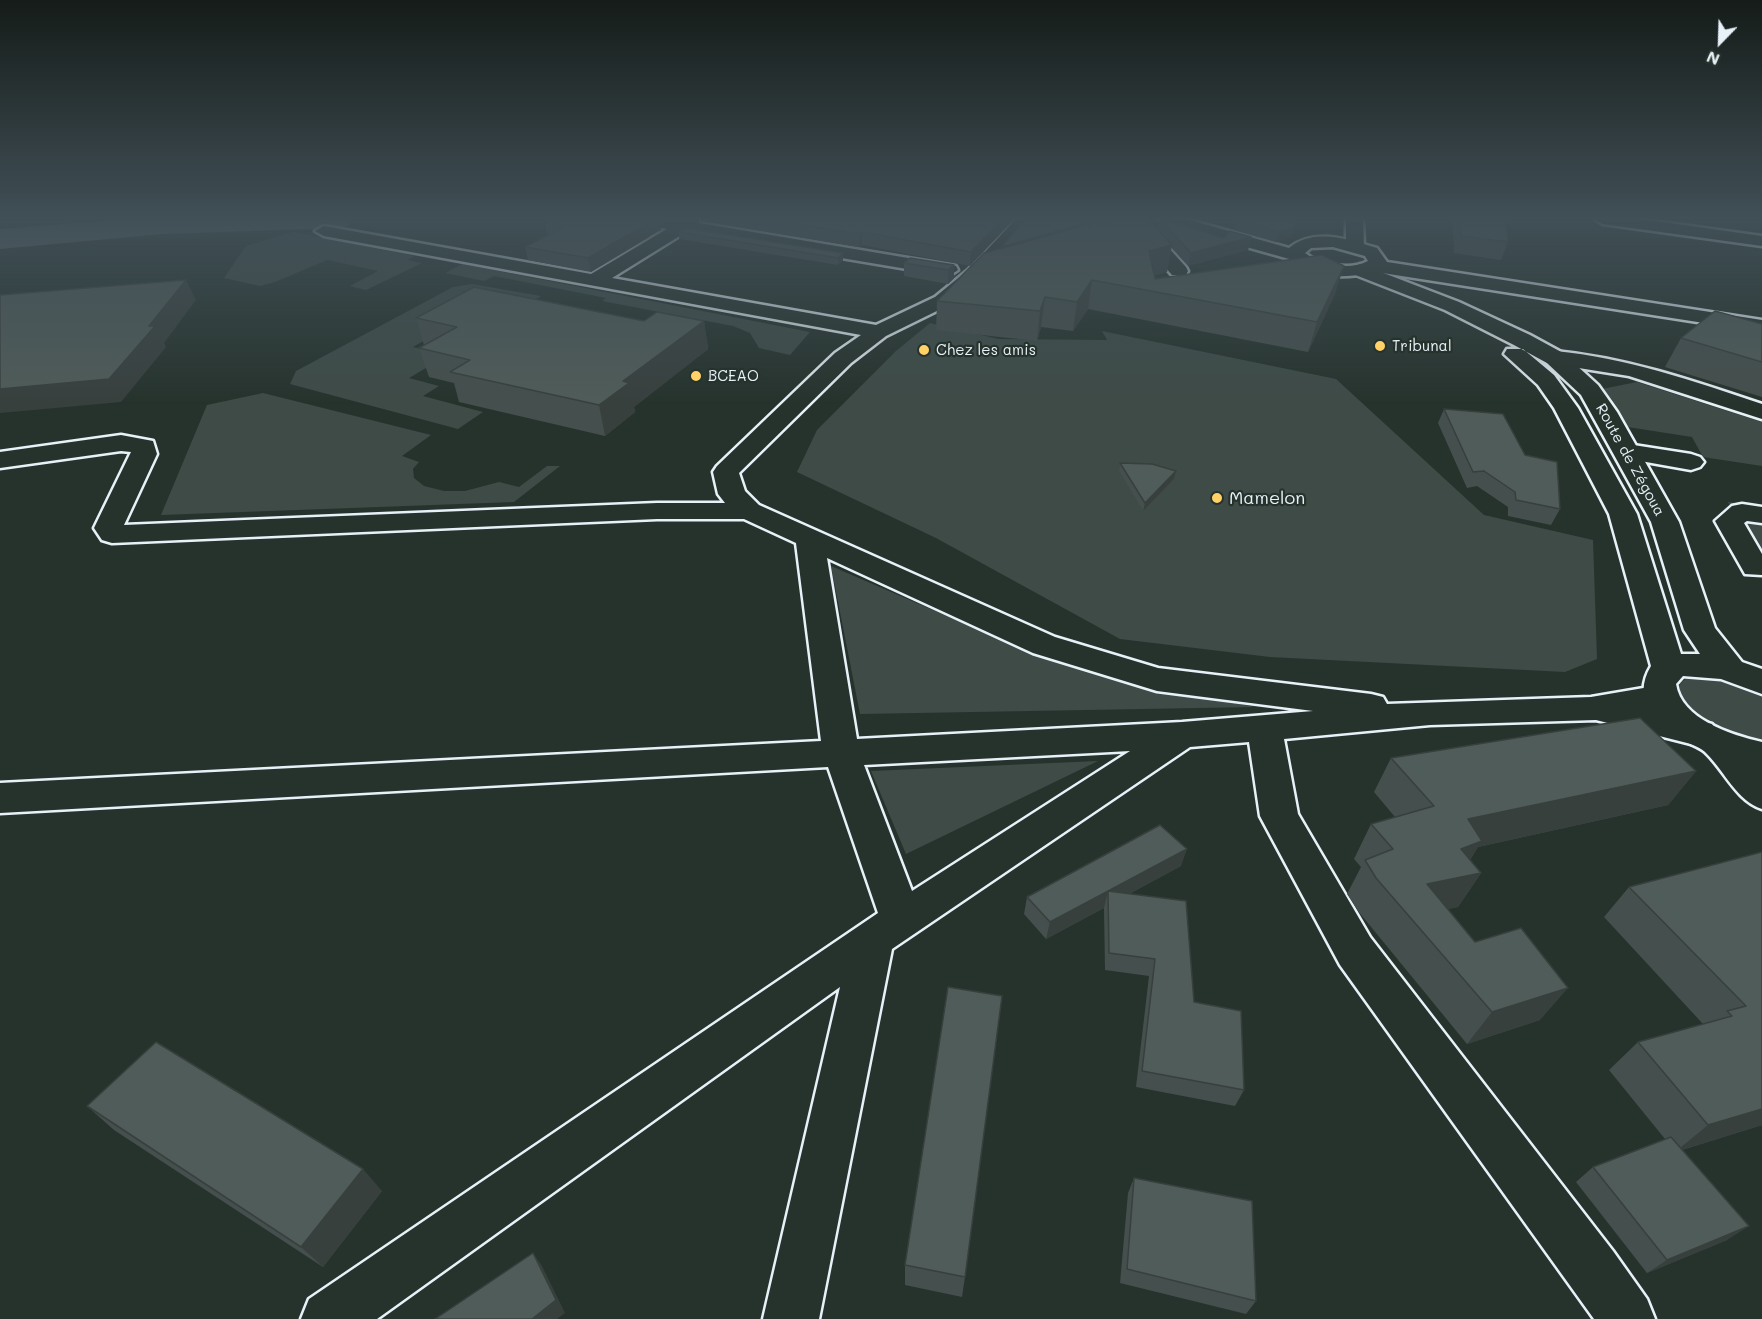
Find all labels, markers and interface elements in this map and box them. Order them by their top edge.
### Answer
north arrow [1690,12,1750,72]
text: N [1703,47,1722,71]
place label: Tribunal [1392,337,1452,355]
marker: Tribunal [1373,339,1387,353]
place label: Chez les amis [936,341,1036,359]
marker: Chez les amis [917,343,931,357]
place label: BCEAO [708,367,759,385]
marker: BCEAO [689,369,703,383]
street label: Route de Zégoua [1592,401,1668,519]
place label: Mamelon [1229,487,1305,509]
marker: Mamelon [1210,491,1224,505]

